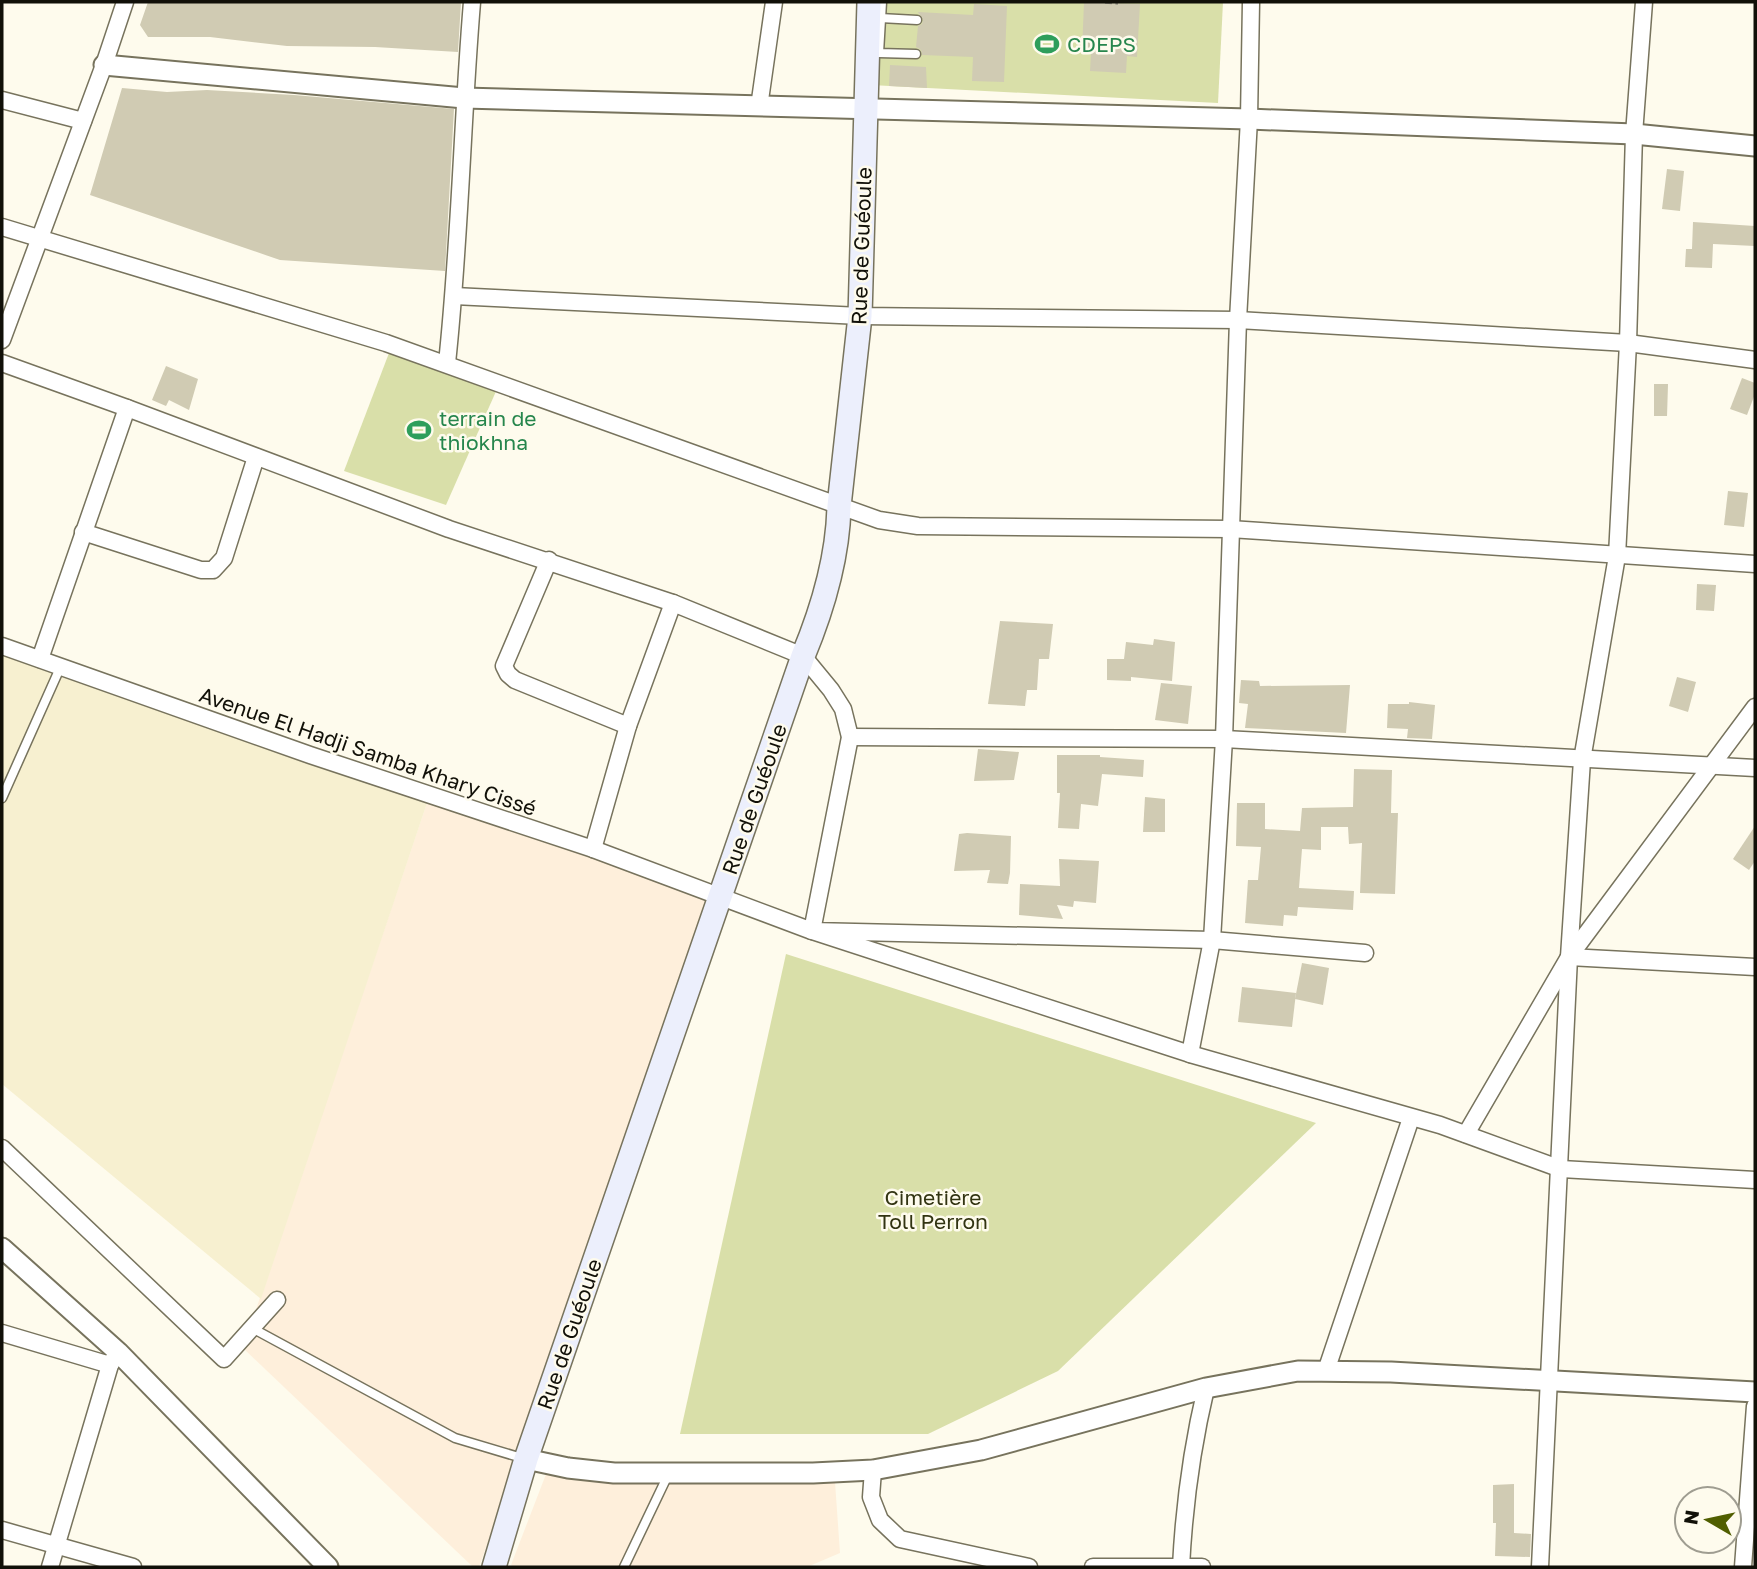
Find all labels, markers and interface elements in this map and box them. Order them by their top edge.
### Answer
sports icon: CDEPS [1033,30,1061,58]
place label: CDEPS [1067,31,1136,57]
street label: Rue de Guéoule [845,167,877,325]
place label: terrain de thiokhna [439,405,537,455]
sports icon: terrain de thiokhna [405,416,433,444]
street label: Avenue El Hadji Samba Khary Cissé [196,681,540,821]
street label: Rue de Guéoule [716,720,792,878]
park label: Cimetière Toll Perron [878,1184,988,1234]
street label: Rue de Guéoule [531,1255,607,1413]
north arrow [1673,1485,1743,1555]
text: N [1678,1508,1703,1526]

